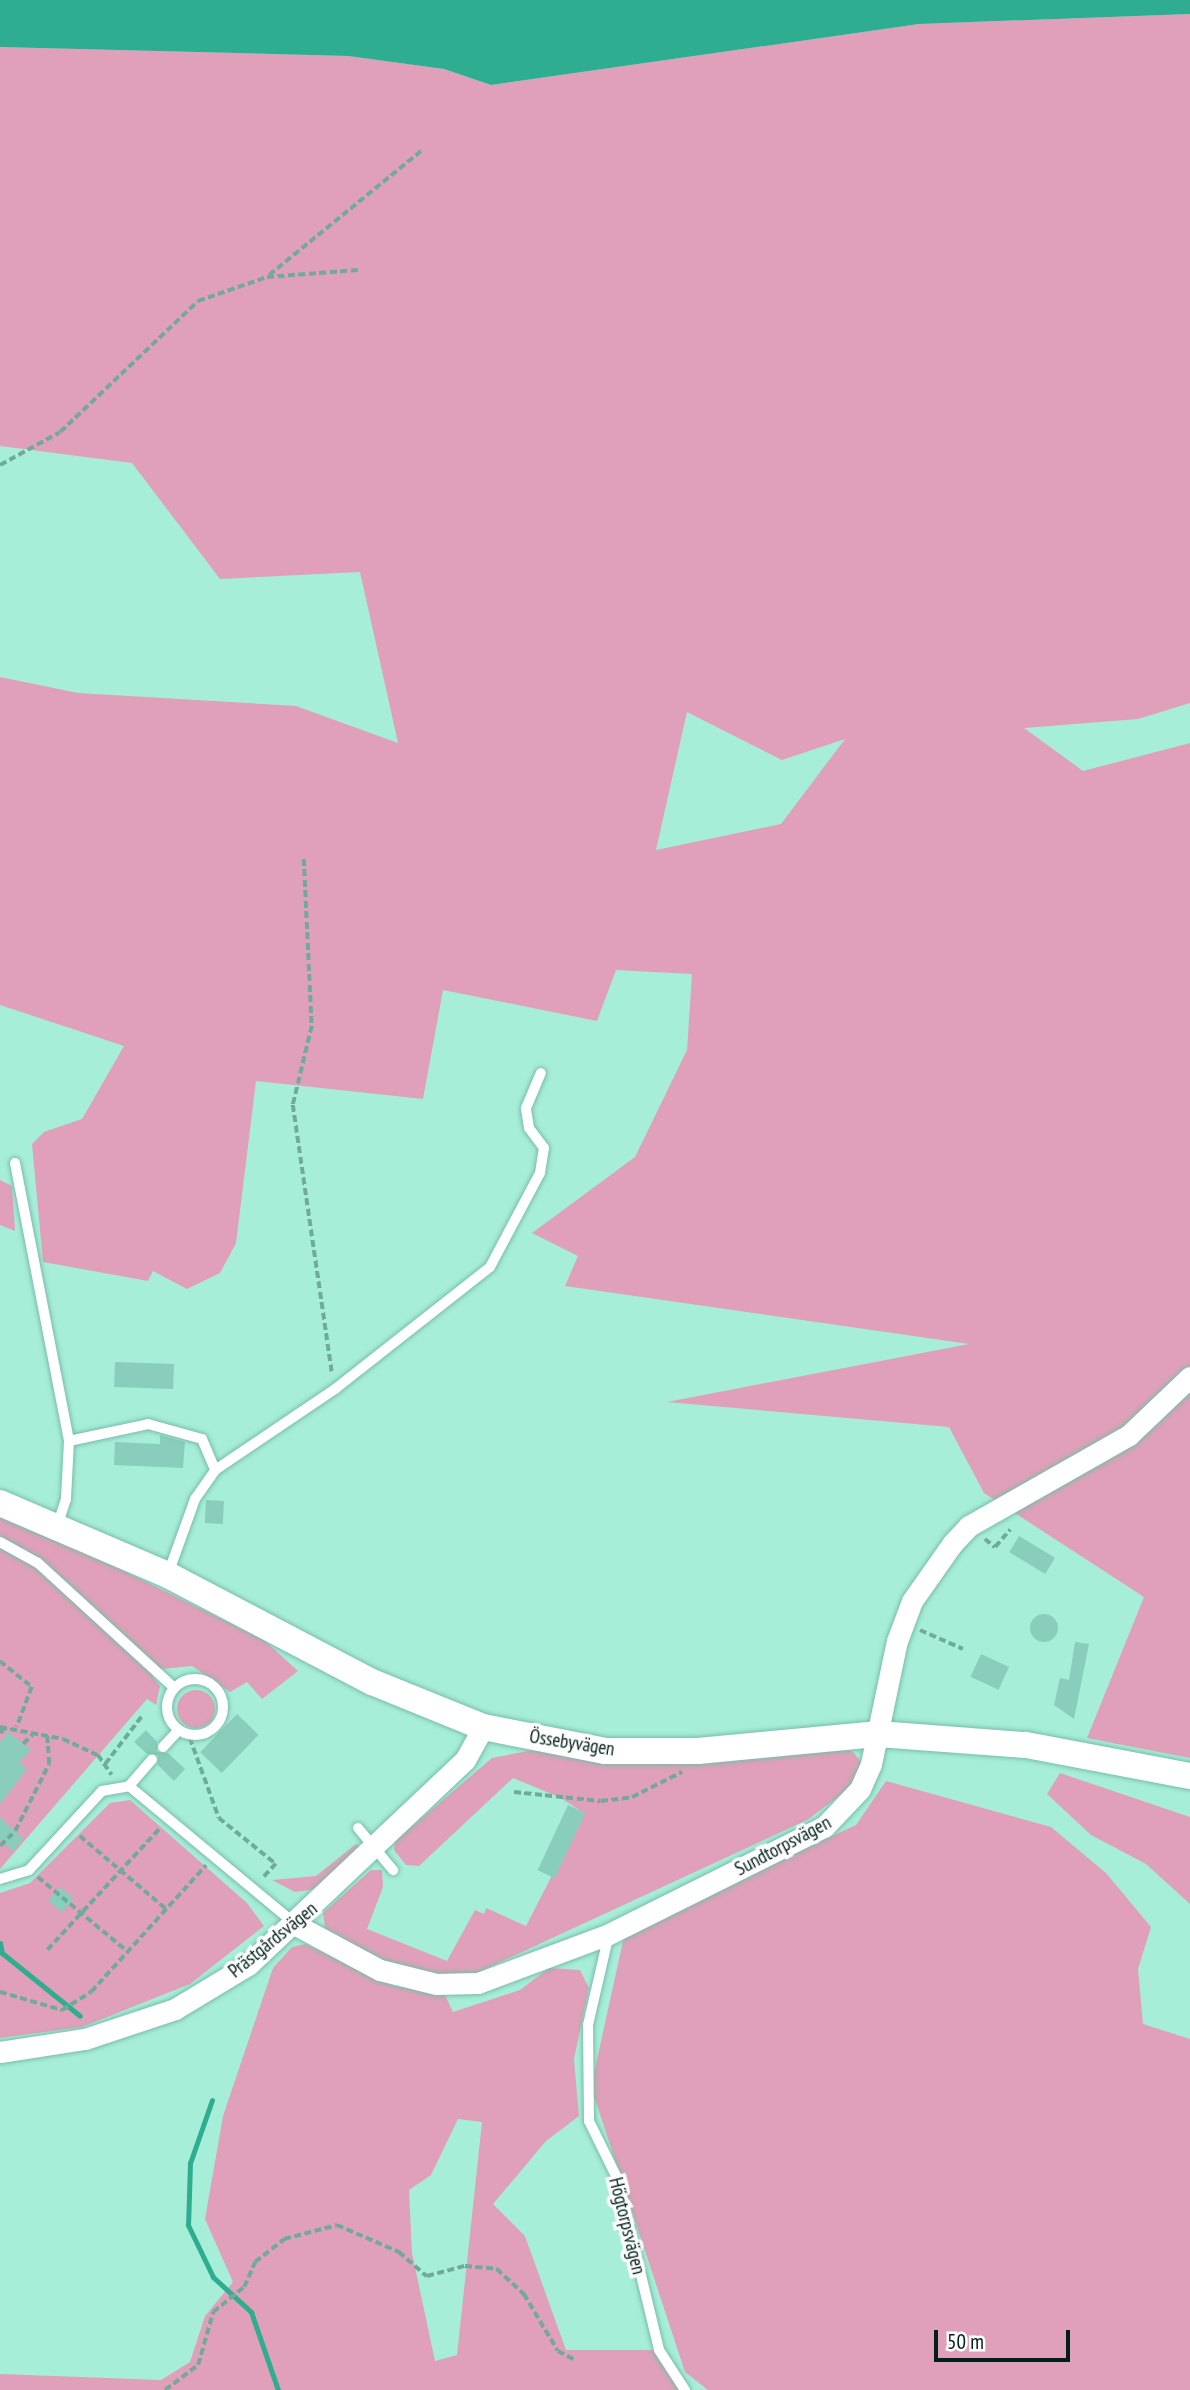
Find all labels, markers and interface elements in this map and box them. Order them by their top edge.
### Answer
street label: Össebyvägen [528,1725,616,1761]
street label: Sundtorpsvägen [731,1811,835,1881]
street label: Prästgårdsvägen [224,1897,322,1983]
street label: Högtorpsvägen [604,2175,650,2277]
scale bar [938,2316,1074,2360]
text: 50 m [947,2328,984,2355]

